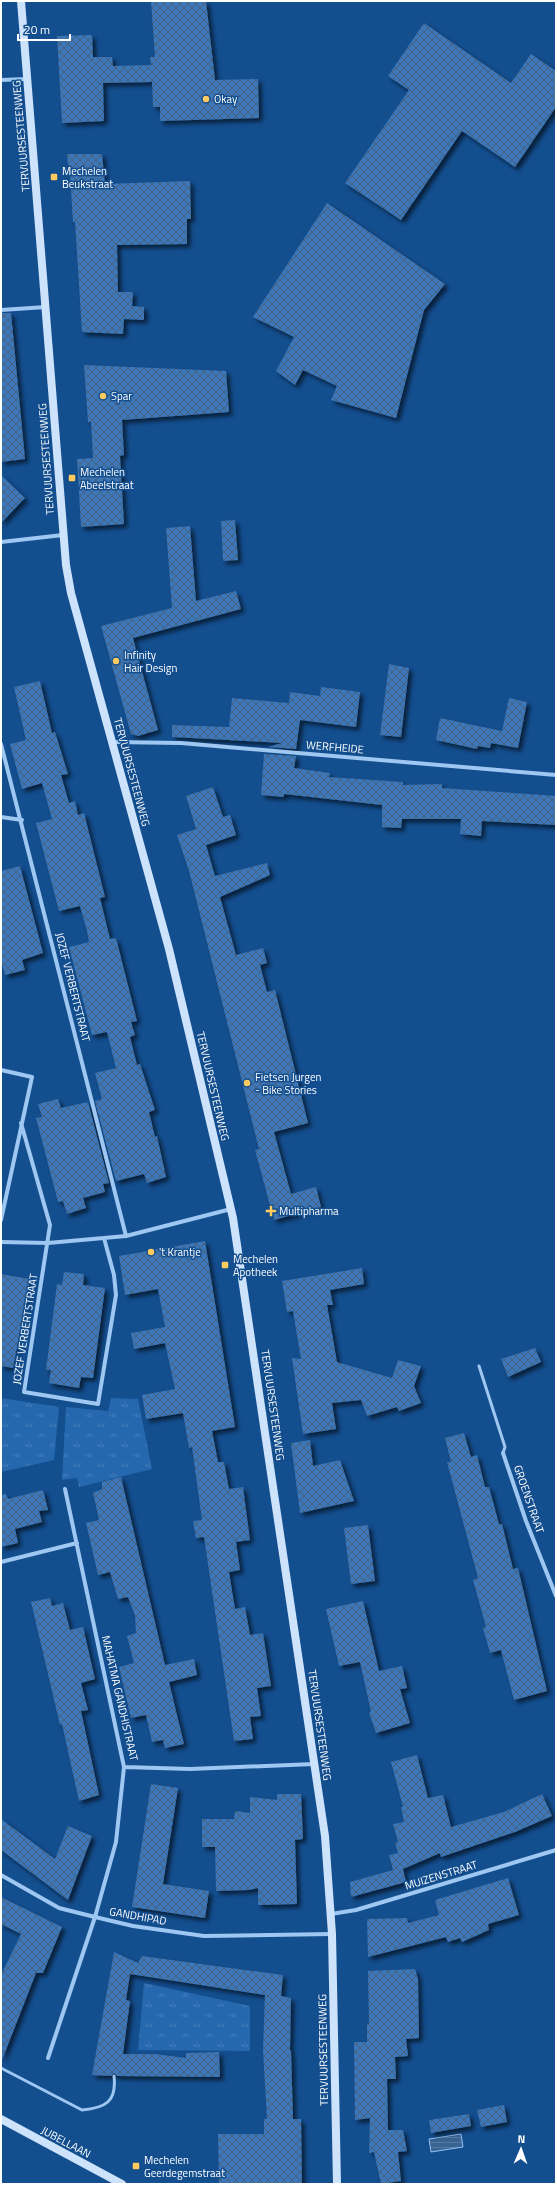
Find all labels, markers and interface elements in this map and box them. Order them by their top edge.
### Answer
scale bar [18,16,70,42]
text: 20 m [24,20,50,39]
street label: TERVUURSESTEENWEG [8,79,34,192]
place label: Okay [214,91,238,107]
marker: Okay [201,94,211,104]
place label: Mechelen Beukstraat [62,163,113,192]
marker: Mechelen Beukstraat [49,172,59,182]
place label: Spar [111,388,132,404]
marker: Spar [98,391,108,401]
street label: TERVUURSESTEENWEG [34,402,58,515]
place label: Mechelen Abeelstraat [80,464,134,493]
marker: Mechelen Abeelstraat [67,473,77,483]
place label: Infinity Hair Design [124,647,177,676]
marker: Infinity Hair Design [111,656,121,666]
street label: TERVUURSESTEENWEG [110,716,154,828]
street label: WERFHEIDE [306,737,364,757]
street label: JOZEF VERBERTSTRAAT [52,931,94,1043]
street label: TERVUURSESTEENWEG [193,1030,233,1142]
place label: Fietsen Jurgen - Bike Stories [255,1069,322,1098]
marker: Fietsen Jurgen - Bike Stories [242,1078,252,1088]
place label: Multipharma [279,1203,339,1219]
marker: Multipharma [266,1206,276,1216]
place label: 't Krantje [159,1244,201,1260]
marker: 't Krantje [146,1247,156,1257]
place label: Mechelen Apotheek [233,1251,278,1280]
marker: Mechelen Apotheek [220,1260,230,1270]
street label: JOZEF VERBERTSTRAAT [8,1272,42,1386]
street label: TERVUURSESTEENWEG [257,1349,289,1462]
street label: GROENSTRAAT [510,1463,548,1535]
street label: MAHATMA GANDHISTRAAT [98,1634,142,1762]
street label: TERVUURSESTEENWEG [304,1669,336,1782]
street label: MUIZENSTRAAT [403,1856,480,1894]
street label: GANDHIPAD [108,1903,168,1929]
street label: TERVUURSESTEENWEG [314,1994,332,2106]
street label: JUBELLAAN [38,2122,94,2162]
north arrow [501,2129,541,2169]
text: N [517,2131,525,2147]
place label: Mechelen Geerdegemstraat [144,2152,225,2181]
marker: Mechelen Geerdegemstraat [131,2161,141,2171]

